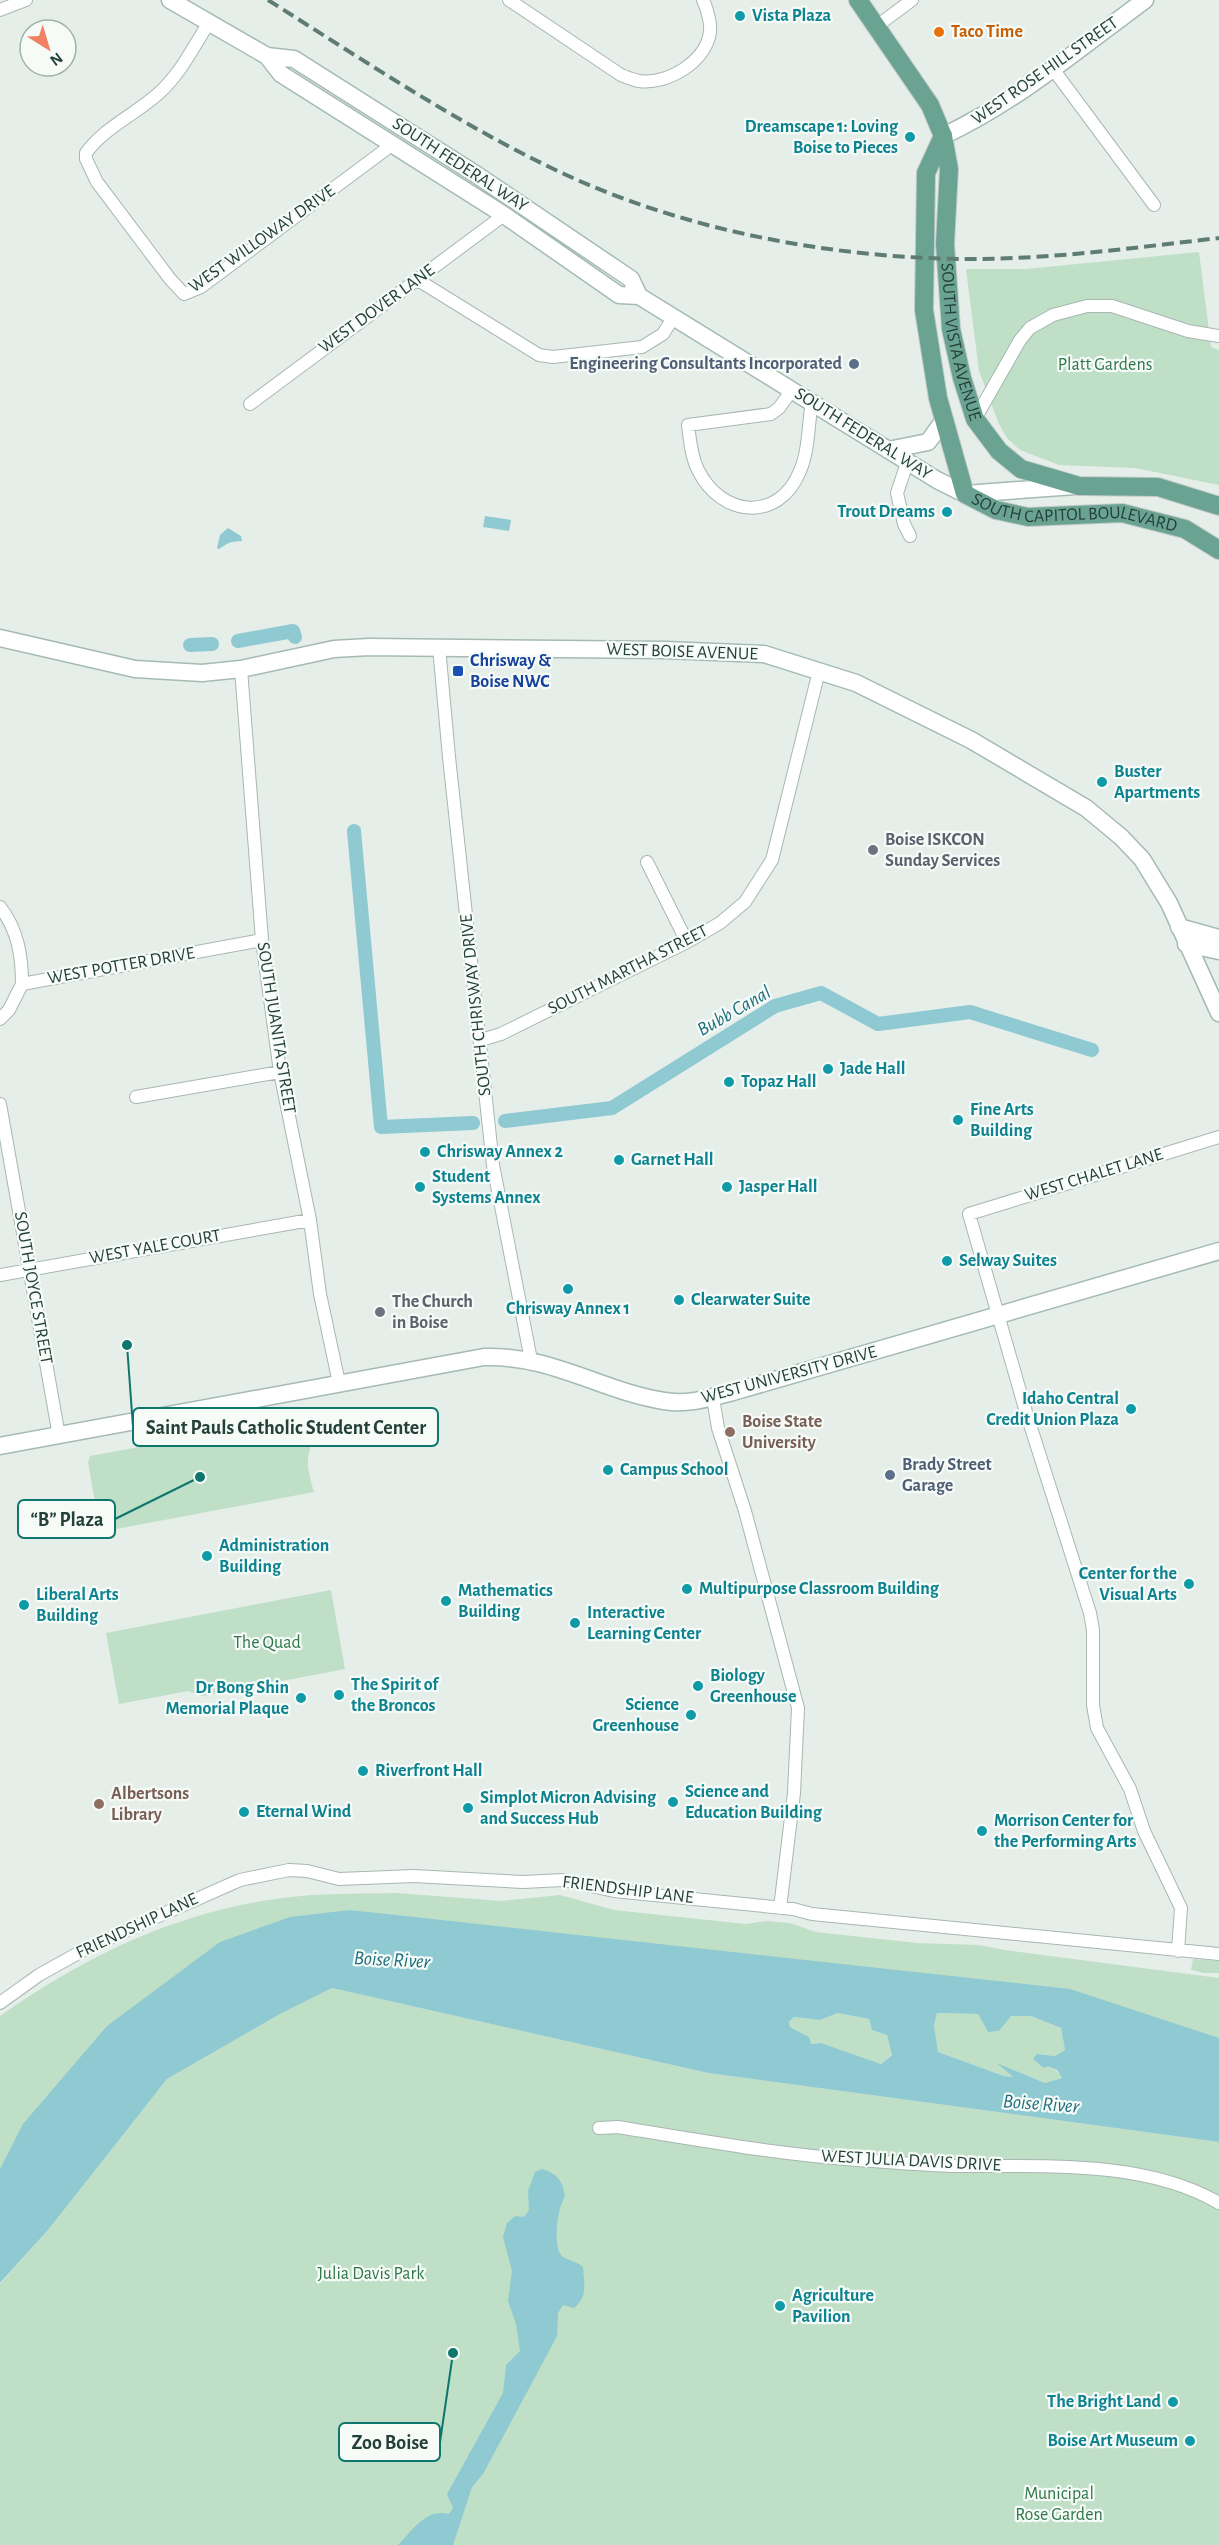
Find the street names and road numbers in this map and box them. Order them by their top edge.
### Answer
street label: WEST ROSE HILL STREET [968,14,1122,128]
street label: SOUTH FEDERAL WAY [389,115,531,216]
street label: WEST WILLOWAY DRIVE [186,182,339,296]
street label: WEST DOVER LANE [316,261,438,357]
street label: SOUTH VISTA AVENUE [937,262,984,423]
street label: SOUTH FEDERAL WAY [791,385,935,484]
street label: SOUTH CAPITOL BOULEVARD [969,490,1179,536]
street label: WEST BOISE AVENUE [606,640,759,664]
street label: SOUTH CHRISWAY DRIVE [457,913,495,1097]
street label: SOUTH MARTHA STREET [545,922,711,1018]
street label: SOUTH JUANITA STREET [254,941,298,1115]
street label: WEST POTTER DRIVE [46,944,196,988]
street label: WEST CHALET LANE [1023,1145,1166,1205]
street label: SOUTH JOYCE STREET [11,1210,55,1366]
street label: WEST YALE COURT [88,1227,222,1267]
street label: WEST UNIVERSITY DRIVE [699,1343,879,1407]
street label: FRIENDSHIP LANE [561,1873,695,1907]
street label: FRIENDSHIP LANE [73,1890,201,1962]
street label: WEST JULIA DAVIS DRIVE [821,2147,1002,2175]

